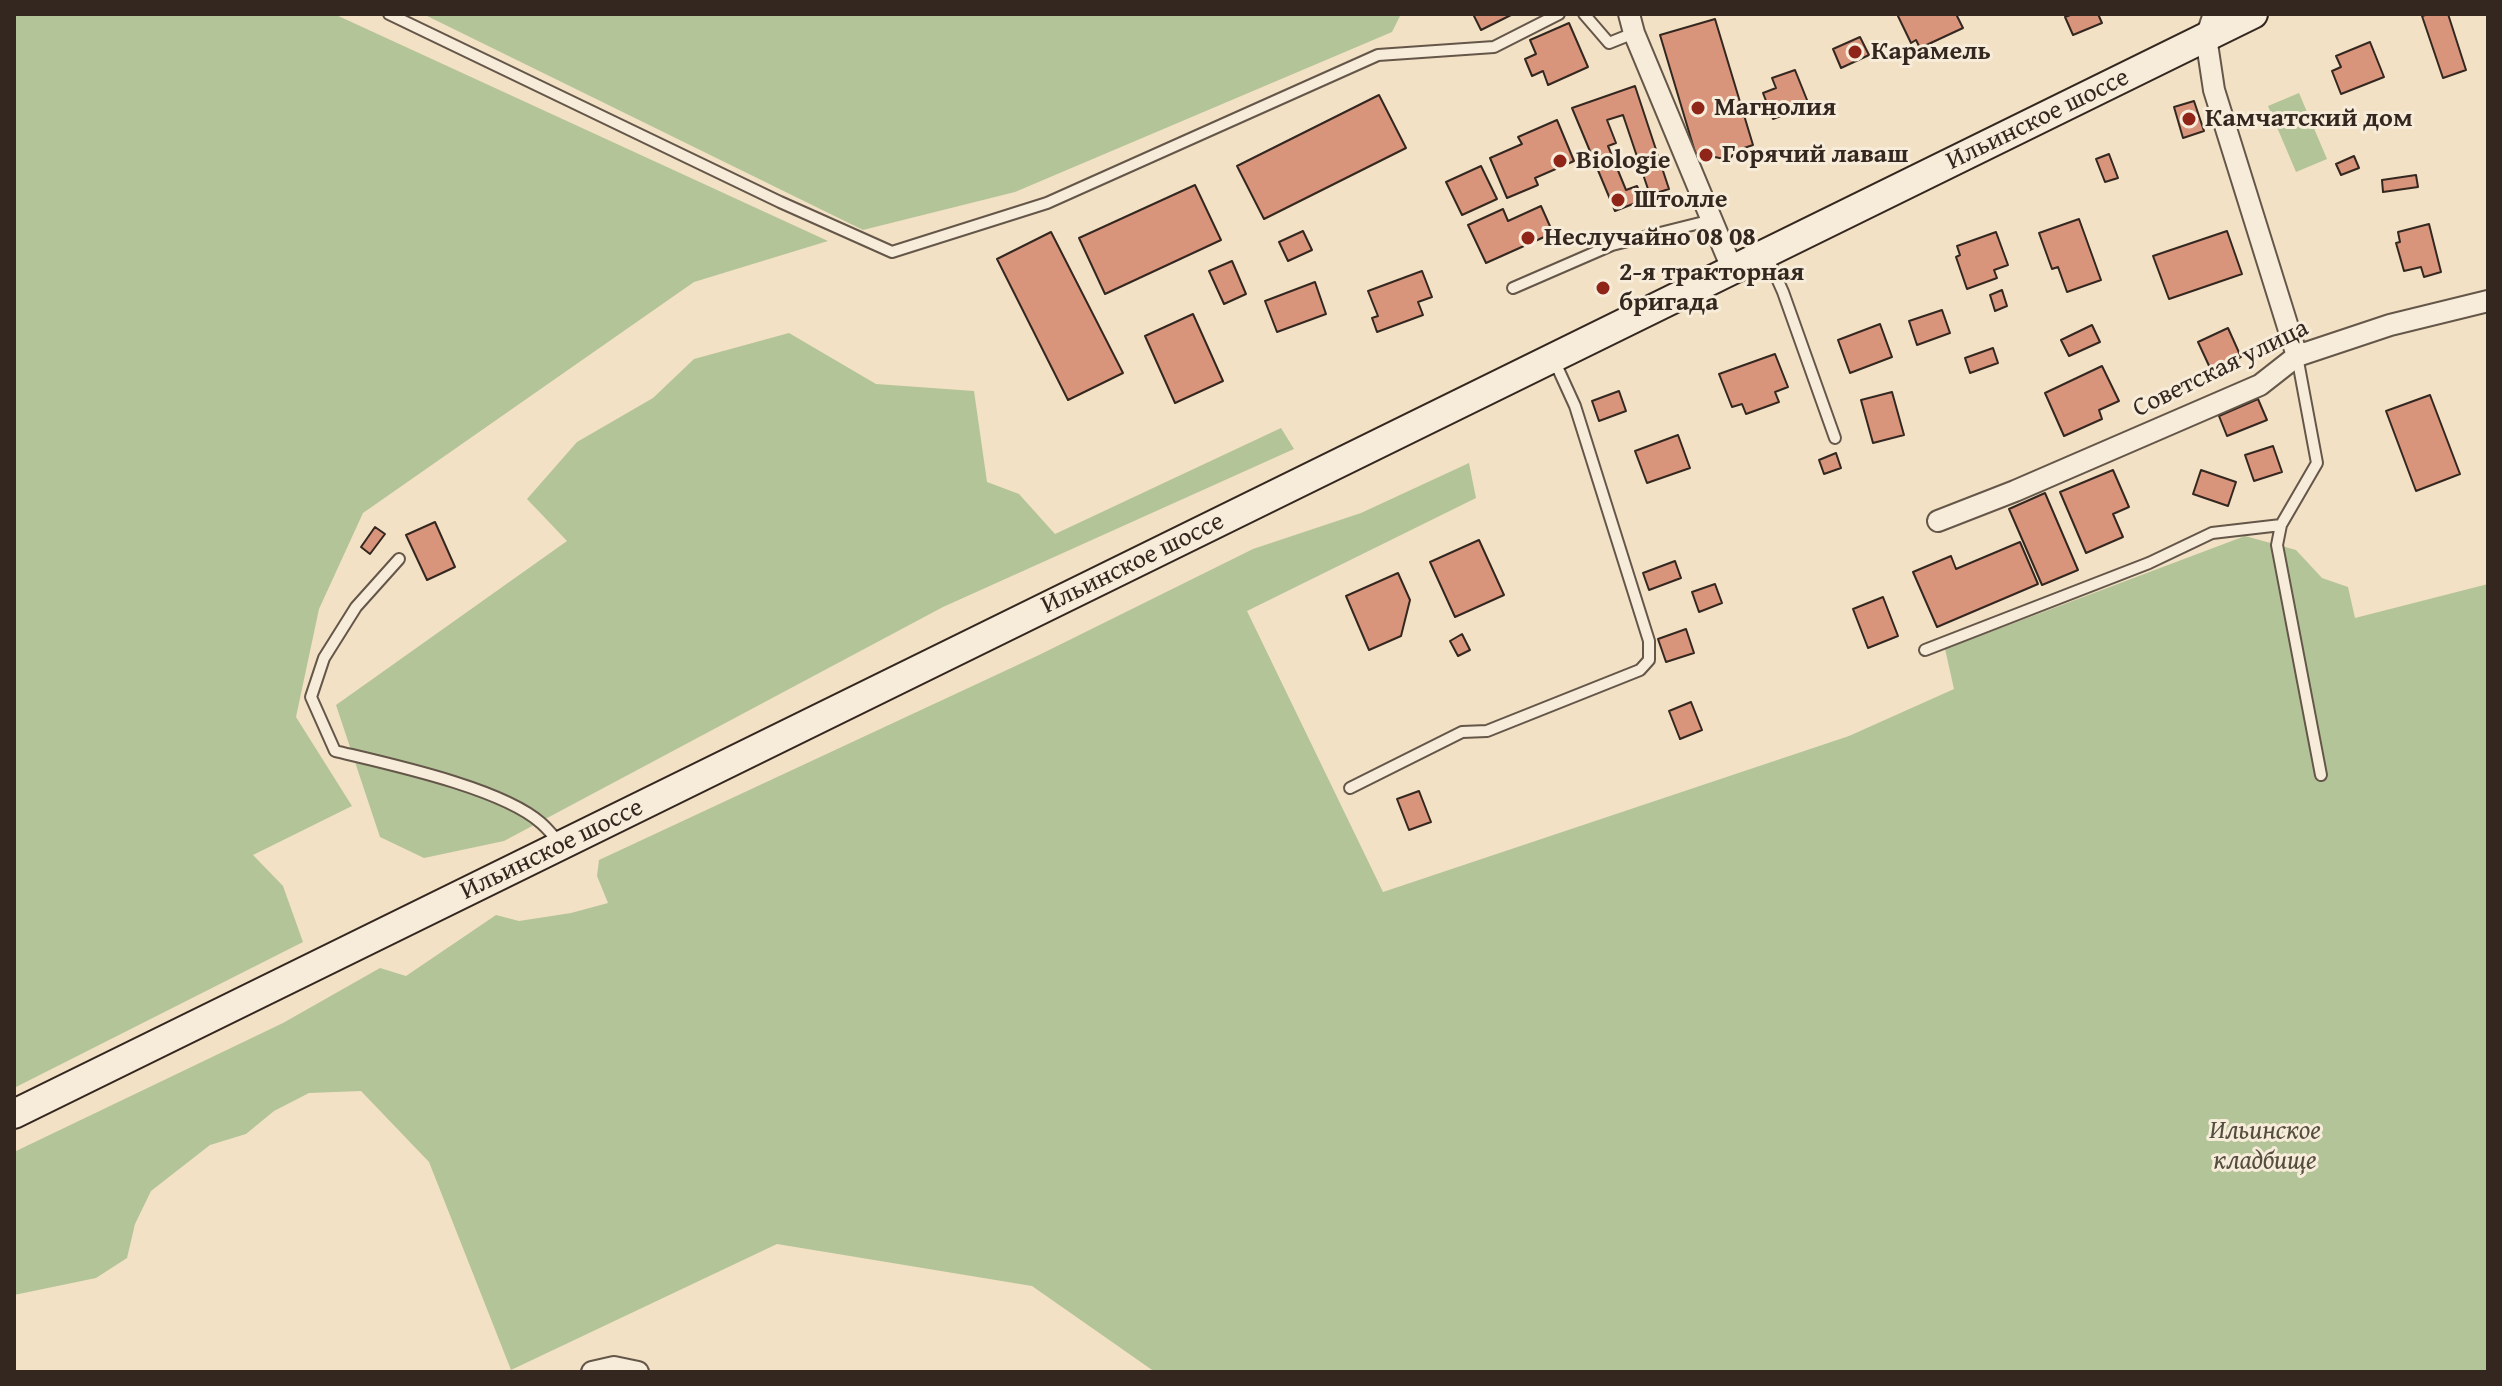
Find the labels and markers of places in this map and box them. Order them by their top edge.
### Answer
place label: Карамель [1871,36,1991,68]
marker: Карамель [1846,43,1864,61]
place label: Магнолия [1714,92,1836,124]
marker: Магнолия [1689,99,1707,117]
place label: Камчатский дом [2205,103,2413,135]
marker: Камчатский дом [2180,110,2198,128]
place label: Горячий лаваш [1722,139,1908,171]
place label: Biologie [1576,145,1670,177]
marker: Горячий лаваш [1697,146,1715,164]
marker: Biologie [1551,152,1569,170]
place label: Штолле [1634,184,1728,216]
marker: Штолле [1609,191,1627,209]
place label: Неслучайно 08 08 [1544,222,1756,254]
marker: Неслучайно 08 08 [1519,229,1537,247]
place label: 2-я тракторная бригада [1619,257,1804,318]
marker: 2-я тракторная бригада [1594,279,1612,297]

